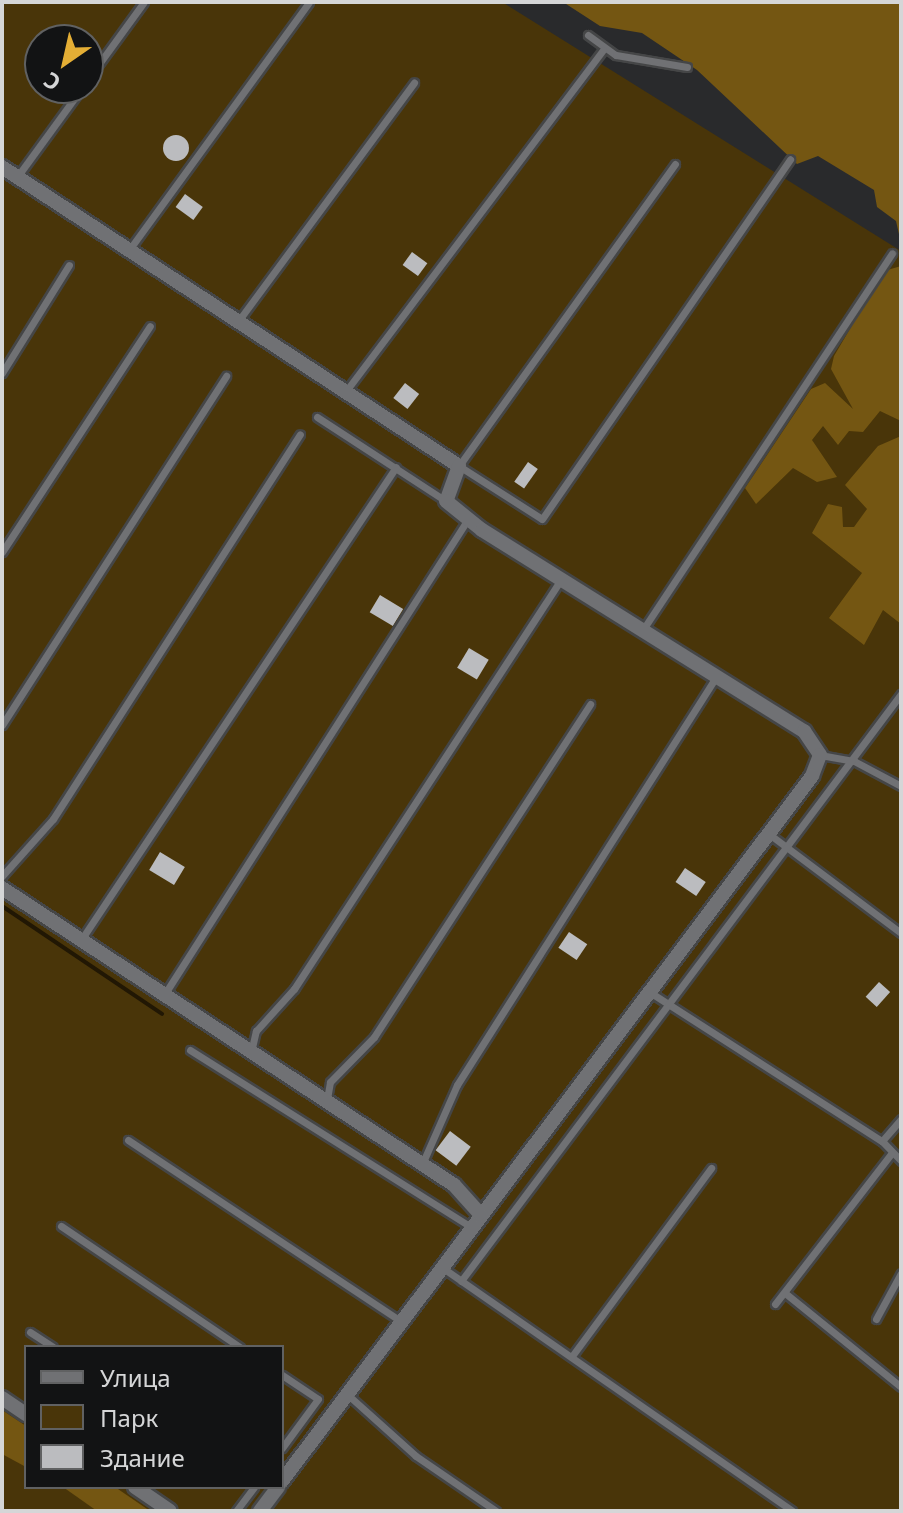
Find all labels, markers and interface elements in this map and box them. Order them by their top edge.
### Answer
north arrow [24,24,104,104]
text: С [37,66,66,99]
legend [24,1345,284,1489]
text: Улица [100,1361,171,1394]
text: Парк [100,1401,158,1434]
text: Здание [100,1441,185,1474]

